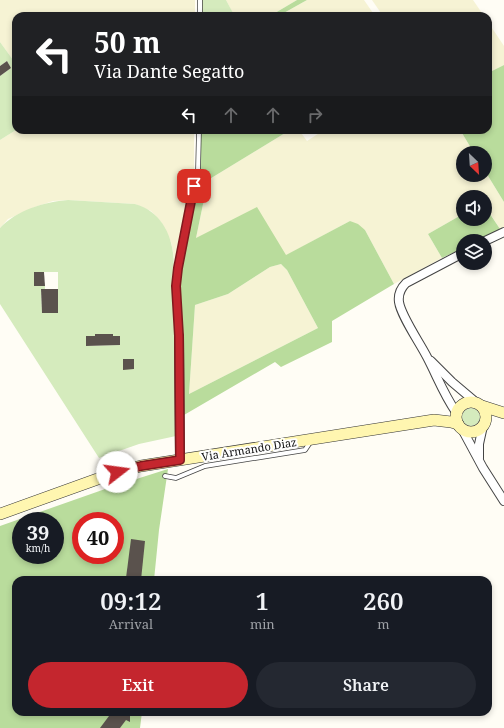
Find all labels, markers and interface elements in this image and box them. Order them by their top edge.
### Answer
text: 50 m [94,23,161,61]
icon: left [28,28,80,80]
text: Via Dante Segatto [94,59,245,83]
icon: left [178,104,200,126]
icon: ahead [220,104,242,126]
icon: ahead [262,104,284,126]
icon: right [304,104,326,126]
north arrow [456,146,492,182]
map controls [456,146,492,270]
pin [177,169,211,203]
icon: arrive [183,175,205,197]
button: sound [456,190,492,226]
button: layers [456,234,492,270]
street label: Via Armando Diaz [200,434,298,464]
position arrow [96,451,138,493]
speed limit sign: 40 [72,512,124,564]
text: 39 [27,519,49,546]
text: km/h [26,541,50,555]
text: 09:12 [100,584,162,617]
text: 1 [256,584,269,617]
text: 260 [363,584,404,617]
text: Arrival [109,615,153,633]
text: min [250,615,275,633]
text: m [377,615,389,633]
button: Exit [28,662,248,708]
button: Share [256,662,476,708]

